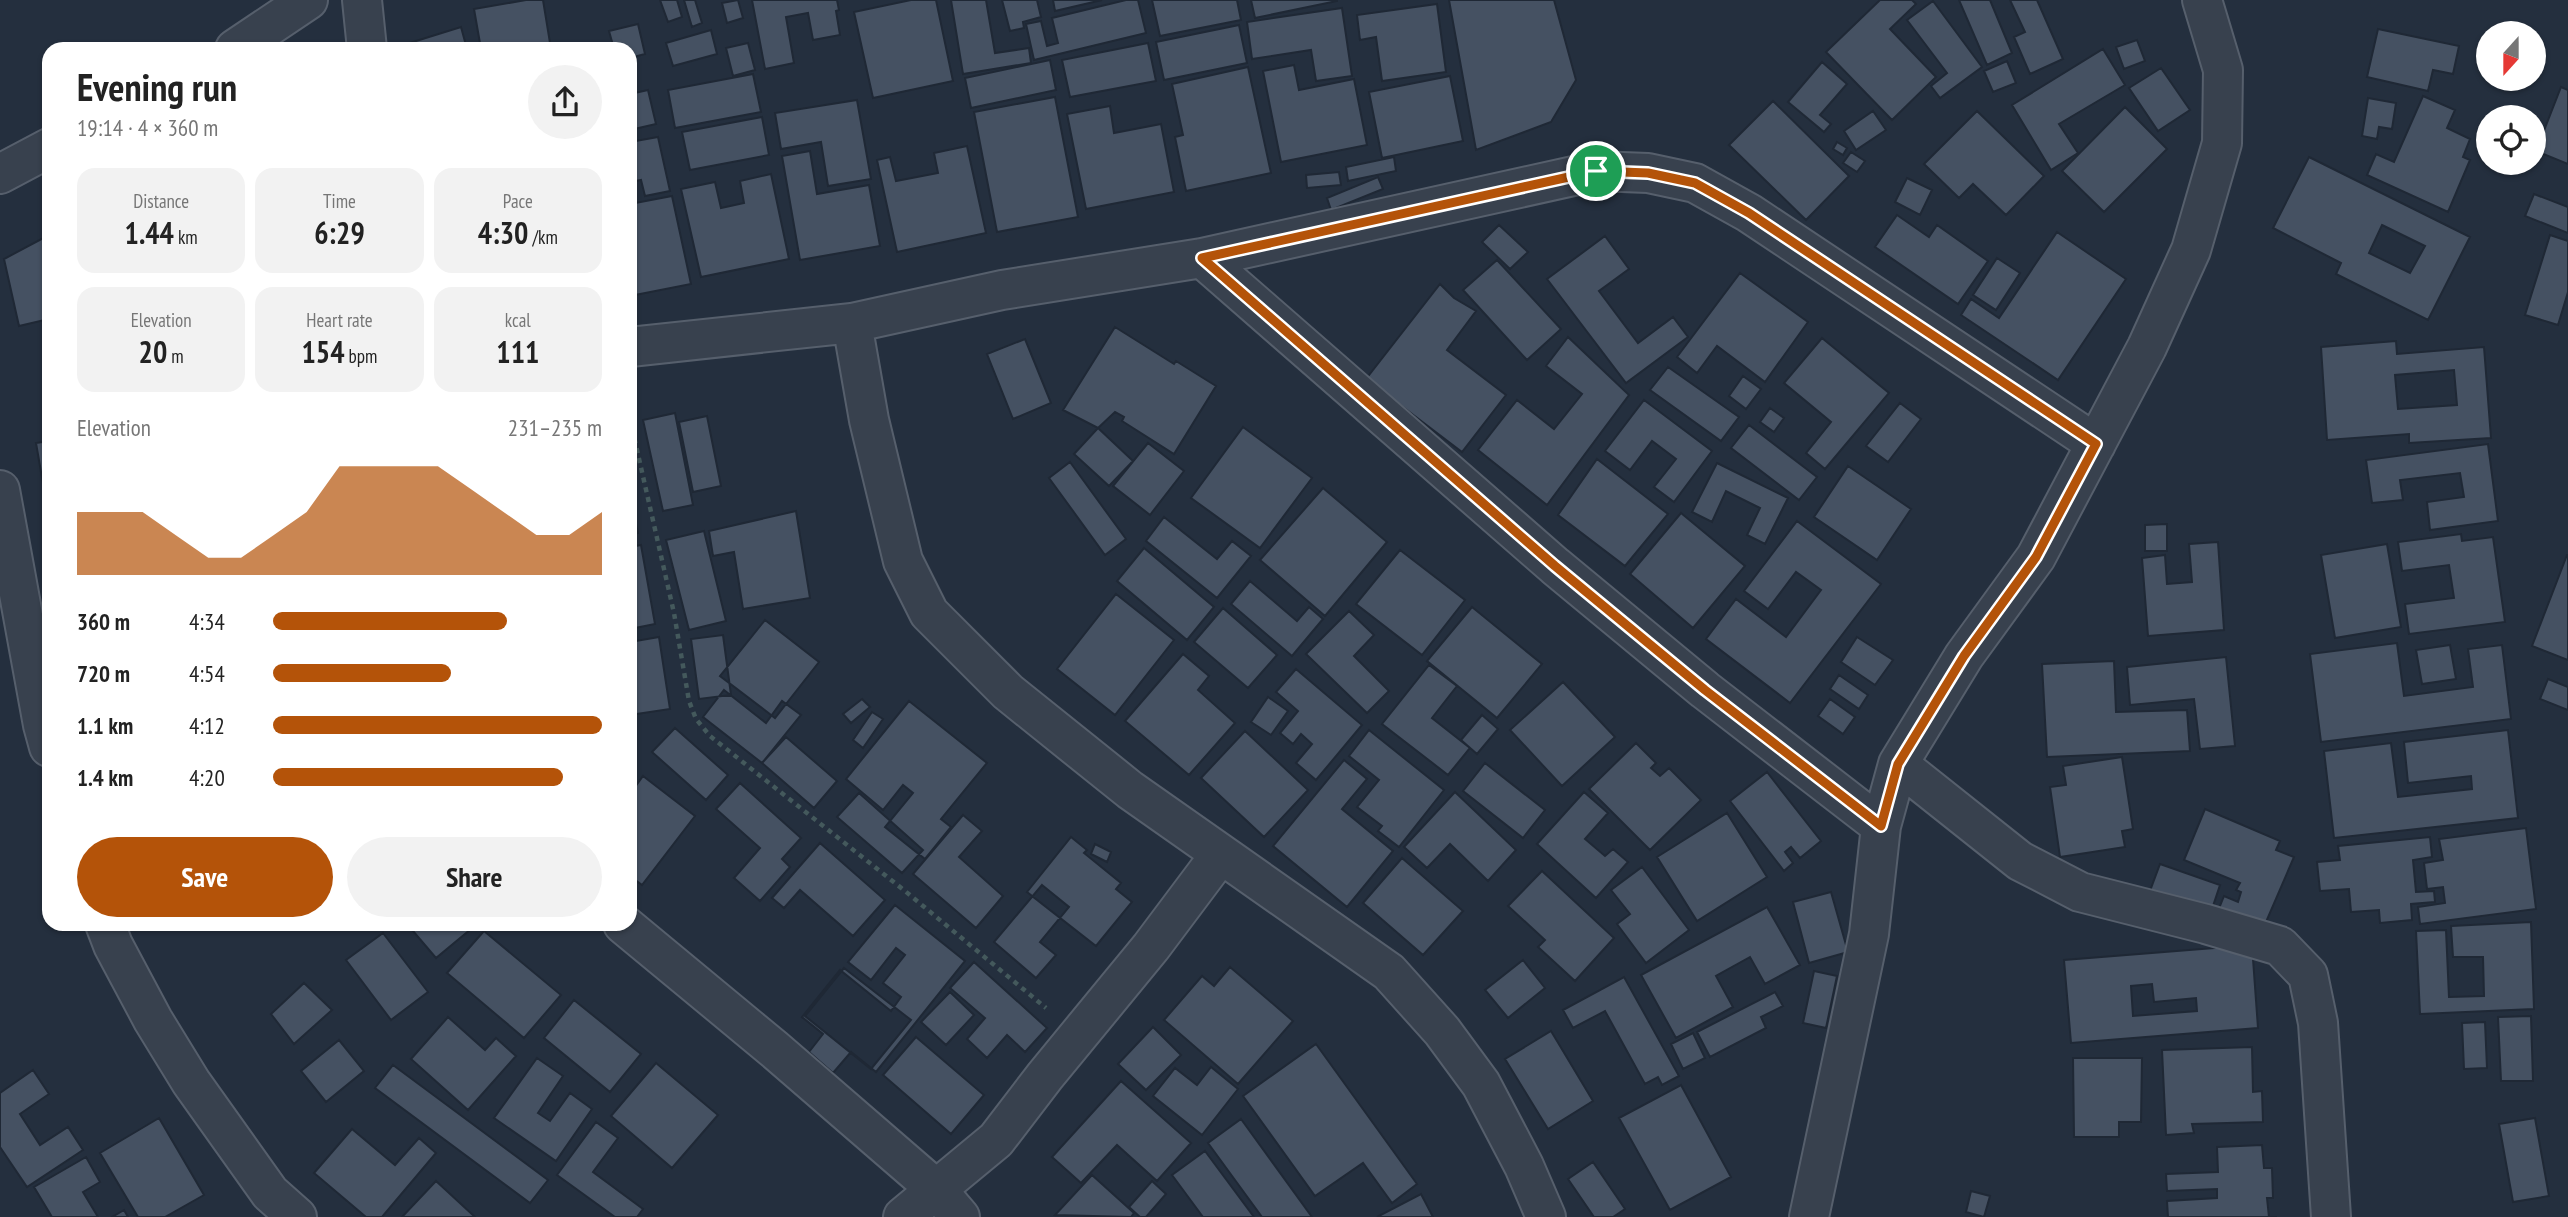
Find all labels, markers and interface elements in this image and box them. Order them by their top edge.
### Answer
north arrow [2476,21,2546,91]
map controls [2476,21,2546,175]
text: Evening run [77,62,237,111]
button: share [528,65,602,139]
button: locate [2476,105,2546,175]
text: 19:14 · 4 × 360 m [77,113,218,142]
pin [1566,141,1626,201]
icon: arrive [1577,152,1615,190]
text: Distance [133,189,189,213]
text: Time [323,189,356,213]
text: Pace [503,189,533,213]
text: 1.44 [125,213,174,252]
text: 6:29 [314,213,365,252]
text: 4:30 [478,213,528,252]
text: km [174,225,198,249]
text: /km [528,225,558,249]
text: Elevation [131,308,192,332]
text: Heart rate [306,308,373,332]
text: kcal [505,308,531,332]
text: 20 [139,332,167,371]
text: 154 [302,332,345,371]
text: 111 [496,332,539,371]
text: m [167,344,184,368]
text: bpm [345,344,377,368]
text: Elevation [77,413,151,442]
text: 231–235 m [508,413,602,442]
text: 360 m [77,607,130,636]
text: 4:34 [189,607,225,636]
text: 720 m [77,659,130,688]
text: 4:54 [189,659,225,688]
text: 1.1 km [77,711,133,740]
text: 4:12 [189,711,225,740]
text: 1.4 km [77,763,133,792]
text: 4:20 [189,763,225,792]
button: Save [77,837,333,917]
button: Share [347,837,602,917]

